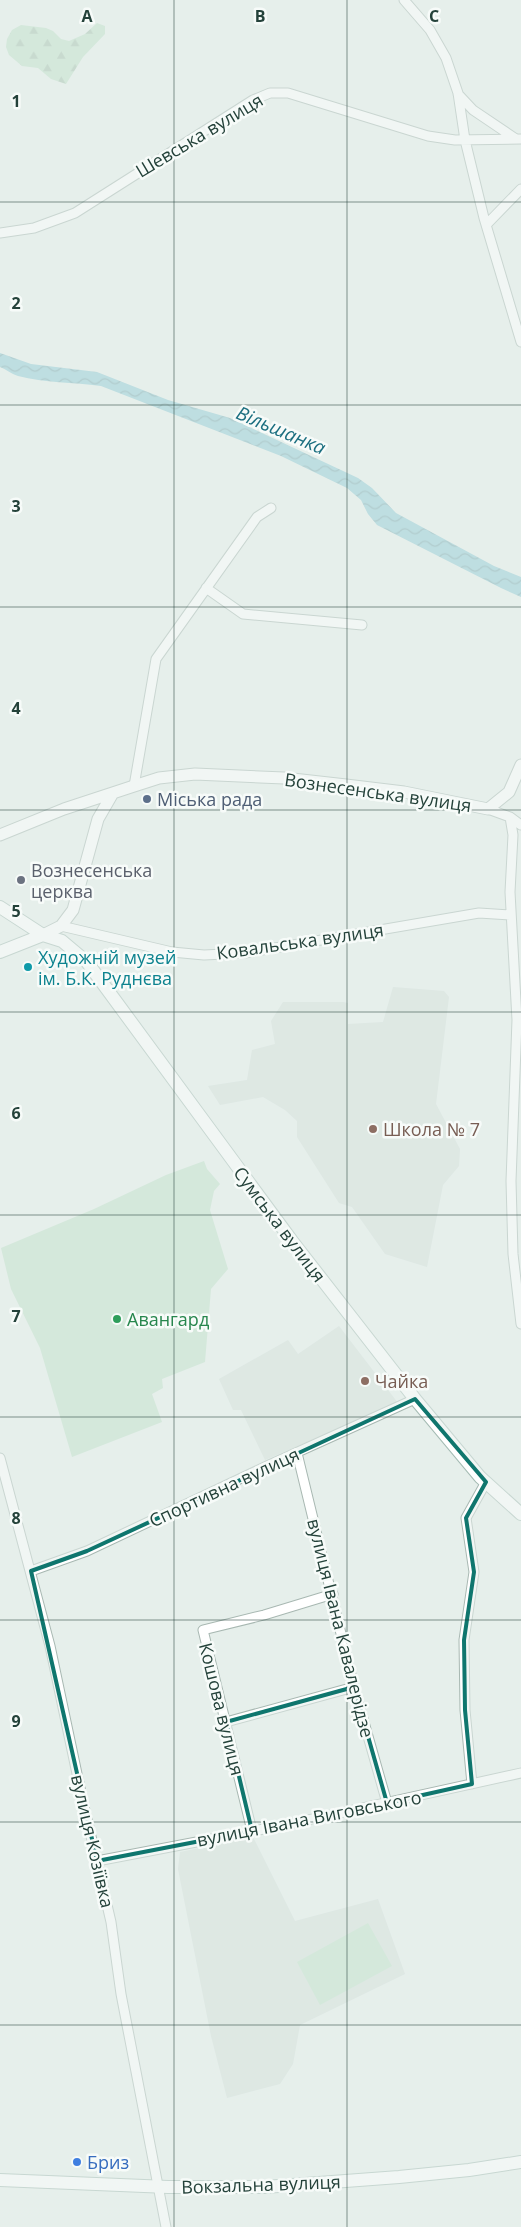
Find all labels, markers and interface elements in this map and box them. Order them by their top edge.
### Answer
text: A [81,5,93,27]
text: B [255,5,265,27]
text: C [429,5,439,27]
street label: Шевська вулиця [131,87,267,183]
text: 1 [11,90,21,112]
text: 2 [11,292,21,314]
water label: Вільшанка [232,400,330,461]
text: 3 [11,495,21,517]
text: 4 [11,697,21,719]
street label: Вознесенська вулиця [283,767,473,817]
place label: Міська рада [157,787,262,811]
marker: Міська рада [141,793,153,805]
place label: Вознесенська церква [31,858,152,903]
marker: Вознесенська церква [15,874,27,886]
text: 5 [11,900,21,922]
street label: Ковальська вулиця [215,917,385,965]
place label: Художній музей ім. Б.К. Руднєва [38,945,176,990]
marker: Художній музей ім. Б.К. Руднєва [22,961,34,973]
text: 6 [11,1102,21,1124]
place label: Школа № 7 [383,1117,480,1141]
marker: Школа № 7 [367,1123,379,1135]
street label: Сумська вулиця [229,1161,331,1287]
text: 7 [11,1305,21,1327]
place label: Авангард [127,1307,209,1331]
marker: Авангард [111,1313,123,1325]
place label: Чайка [375,1369,428,1393]
marker: Чайка [359,1375,371,1387]
street label: Спортивна вулиця [145,1442,303,1532]
text: 8 [11,1507,21,1529]
street label: вулиця Івана Кавалерідзе [302,1516,380,1740]
street label: Кошова вулиця [194,1640,250,1778]
text: 9 [11,1710,21,1732]
street label: вулиця Козіївка [66,1772,120,1910]
street label: вулиця Івана Виговського [195,1784,423,1852]
place label: Бриз [87,2150,129,2174]
marker: Бриз [71,2156,83,2168]
street label: Вокзальна вулиця [181,2169,341,2199]

